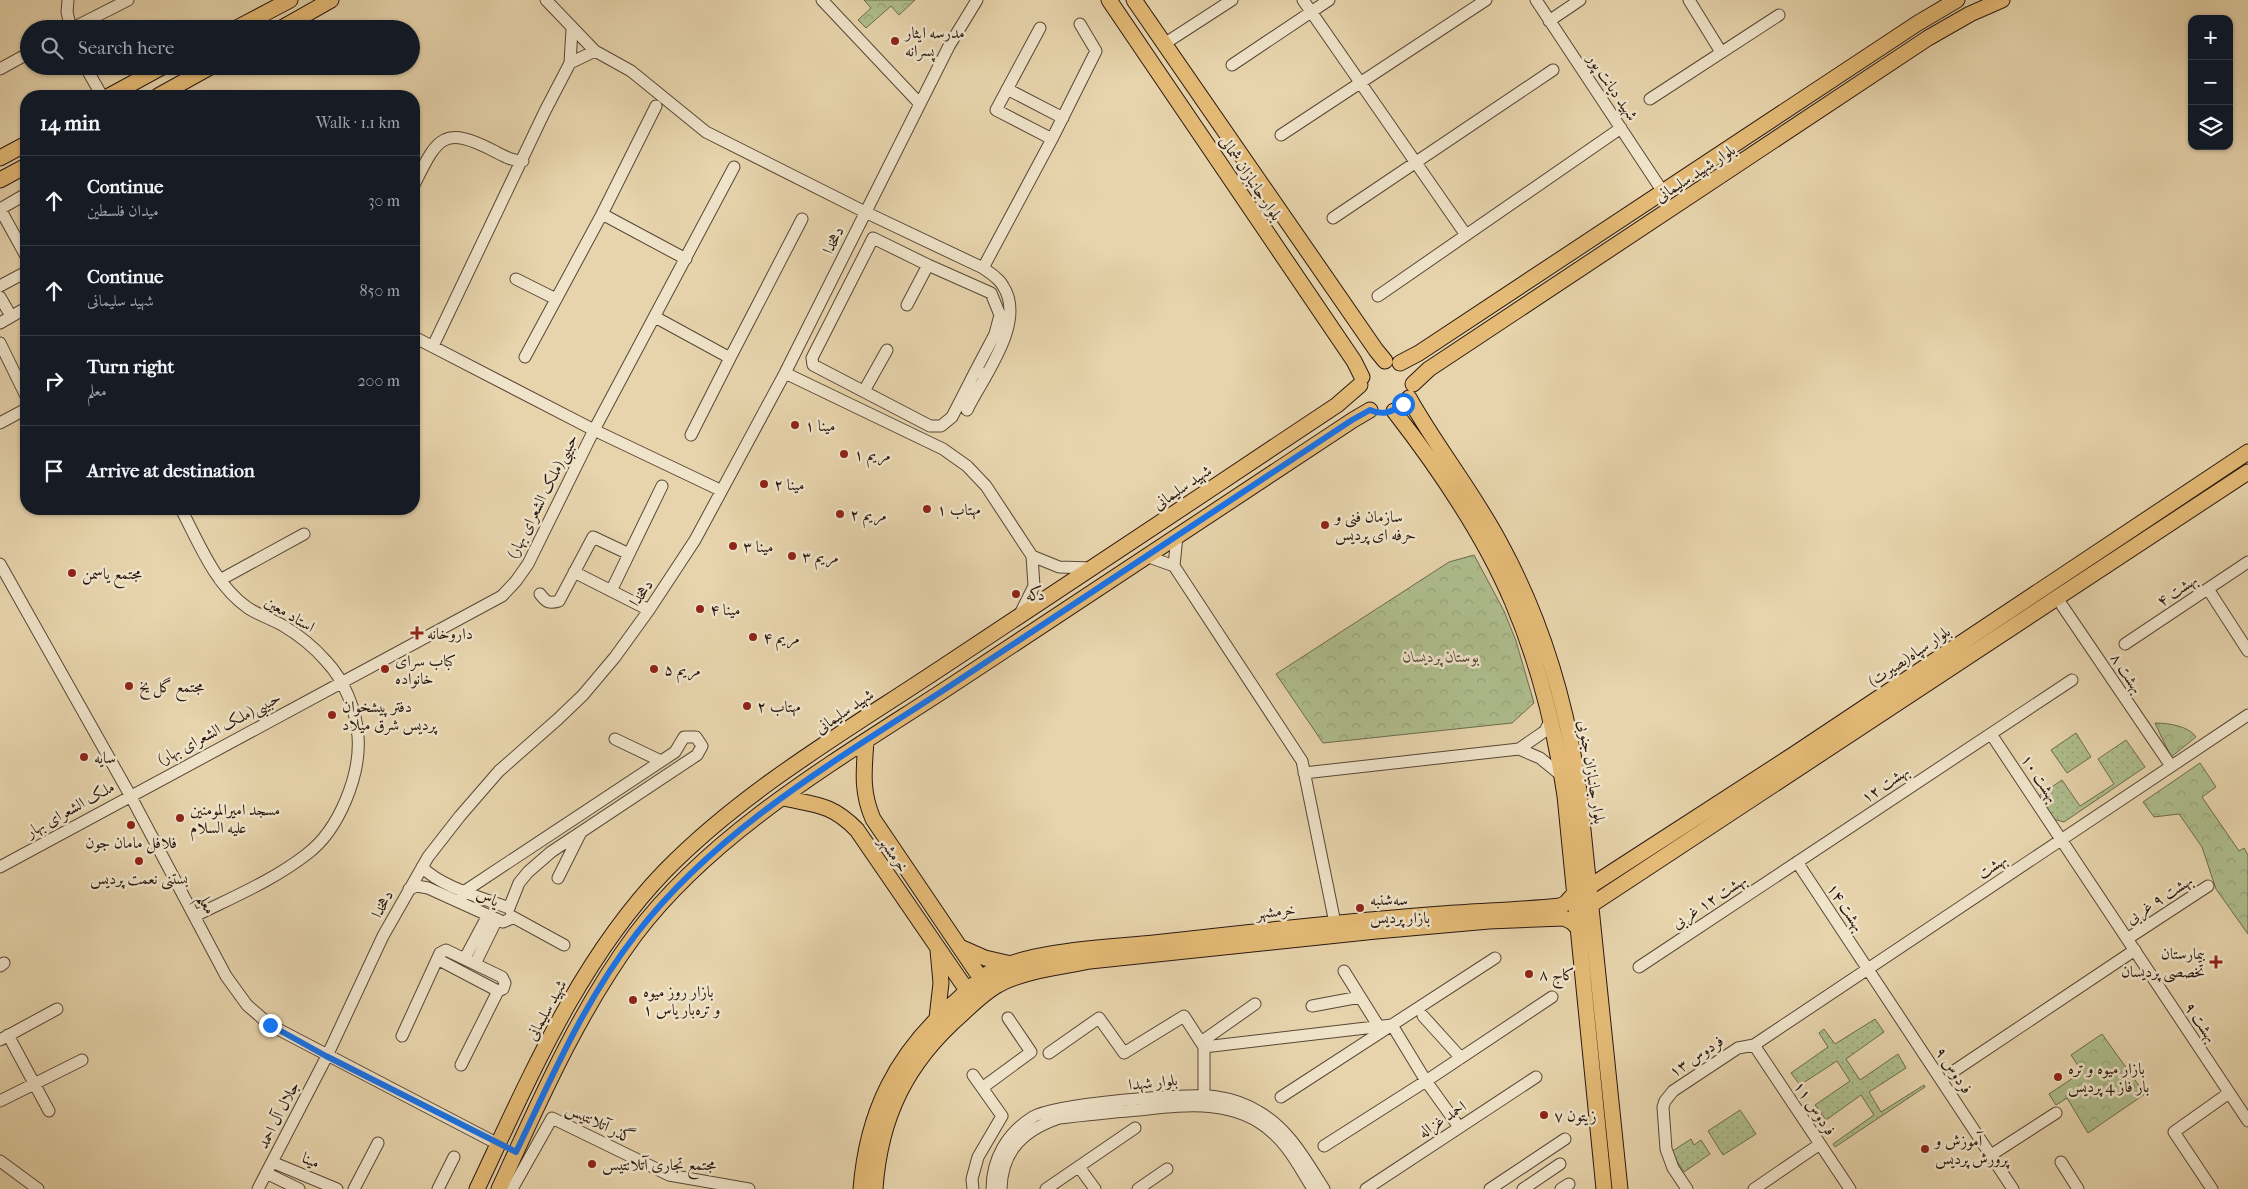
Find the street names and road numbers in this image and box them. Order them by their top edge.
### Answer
street label: شهید دیانت پور [1581,48,1642,125]
street label: بلوار جانبازان شمالی [1216,132,1286,224]
street label: بلوار شهید سلیمانی [1651,140,1739,207]
street label: دهخدا [818,223,848,257]
street label: حبیبی(ملک الشعرای بهار) [502,431,585,563]
street label: شهید سلیمانی [1149,460,1216,514]
street label: بهشت ۴ [2153,570,2201,611]
street label: دهخدا [625,576,657,610]
street label: استاد معین [262,592,318,636]
street label: بلوار سپاه(بصیرت) [1864,622,1955,692]
street label: بهشت ۸ [2106,649,2147,697]
street label: شهید سلیمانی [811,684,878,738]
street label: حبیبی(ملک الشعرای بهار) [154,687,286,772]
street label: بلوار جانبازان جنوبی [1572,719,1610,826]
street label: بهشت ۱۰ [2017,750,2063,806]
street label: بهشت ۱۲ [1857,761,1913,808]
street label: ملک الشعرای بهار [21,777,118,843]
street label: خرمشهر [873,831,913,876]
street label: بهشت [1974,849,2011,884]
street label: بهشت ۱۲ غربی [1668,870,1751,934]
street label: بهشت ۹ غربی [2122,870,2197,929]
street label: بهشت ۱۴ [1823,879,1869,935]
street label: یاس [473,884,503,912]
street label: دهخدا [367,887,397,921]
street label: معلم [188,891,220,920]
street label: خرمشهر [1254,900,1297,924]
street label: شهید سلیمانی [522,976,571,1044]
street label: بهشت ۹ [2180,998,2221,1046]
street label: فردوس ۱۳ [1665,1031,1728,1082]
street label: فردوس ۹ [1931,1043,1977,1098]
street label: بلوار شهدا [1127,1070,1179,1095]
street label: فردوس ۱۱ [1789,1077,1840,1140]
street label: جلال آل احمد [253,1078,303,1152]
street label: احمد غزاله [1414,1096,1471,1143]
street label: گذر آتلانتیس [563,1097,638,1148]
street label: مینا [299,1148,323,1172]

